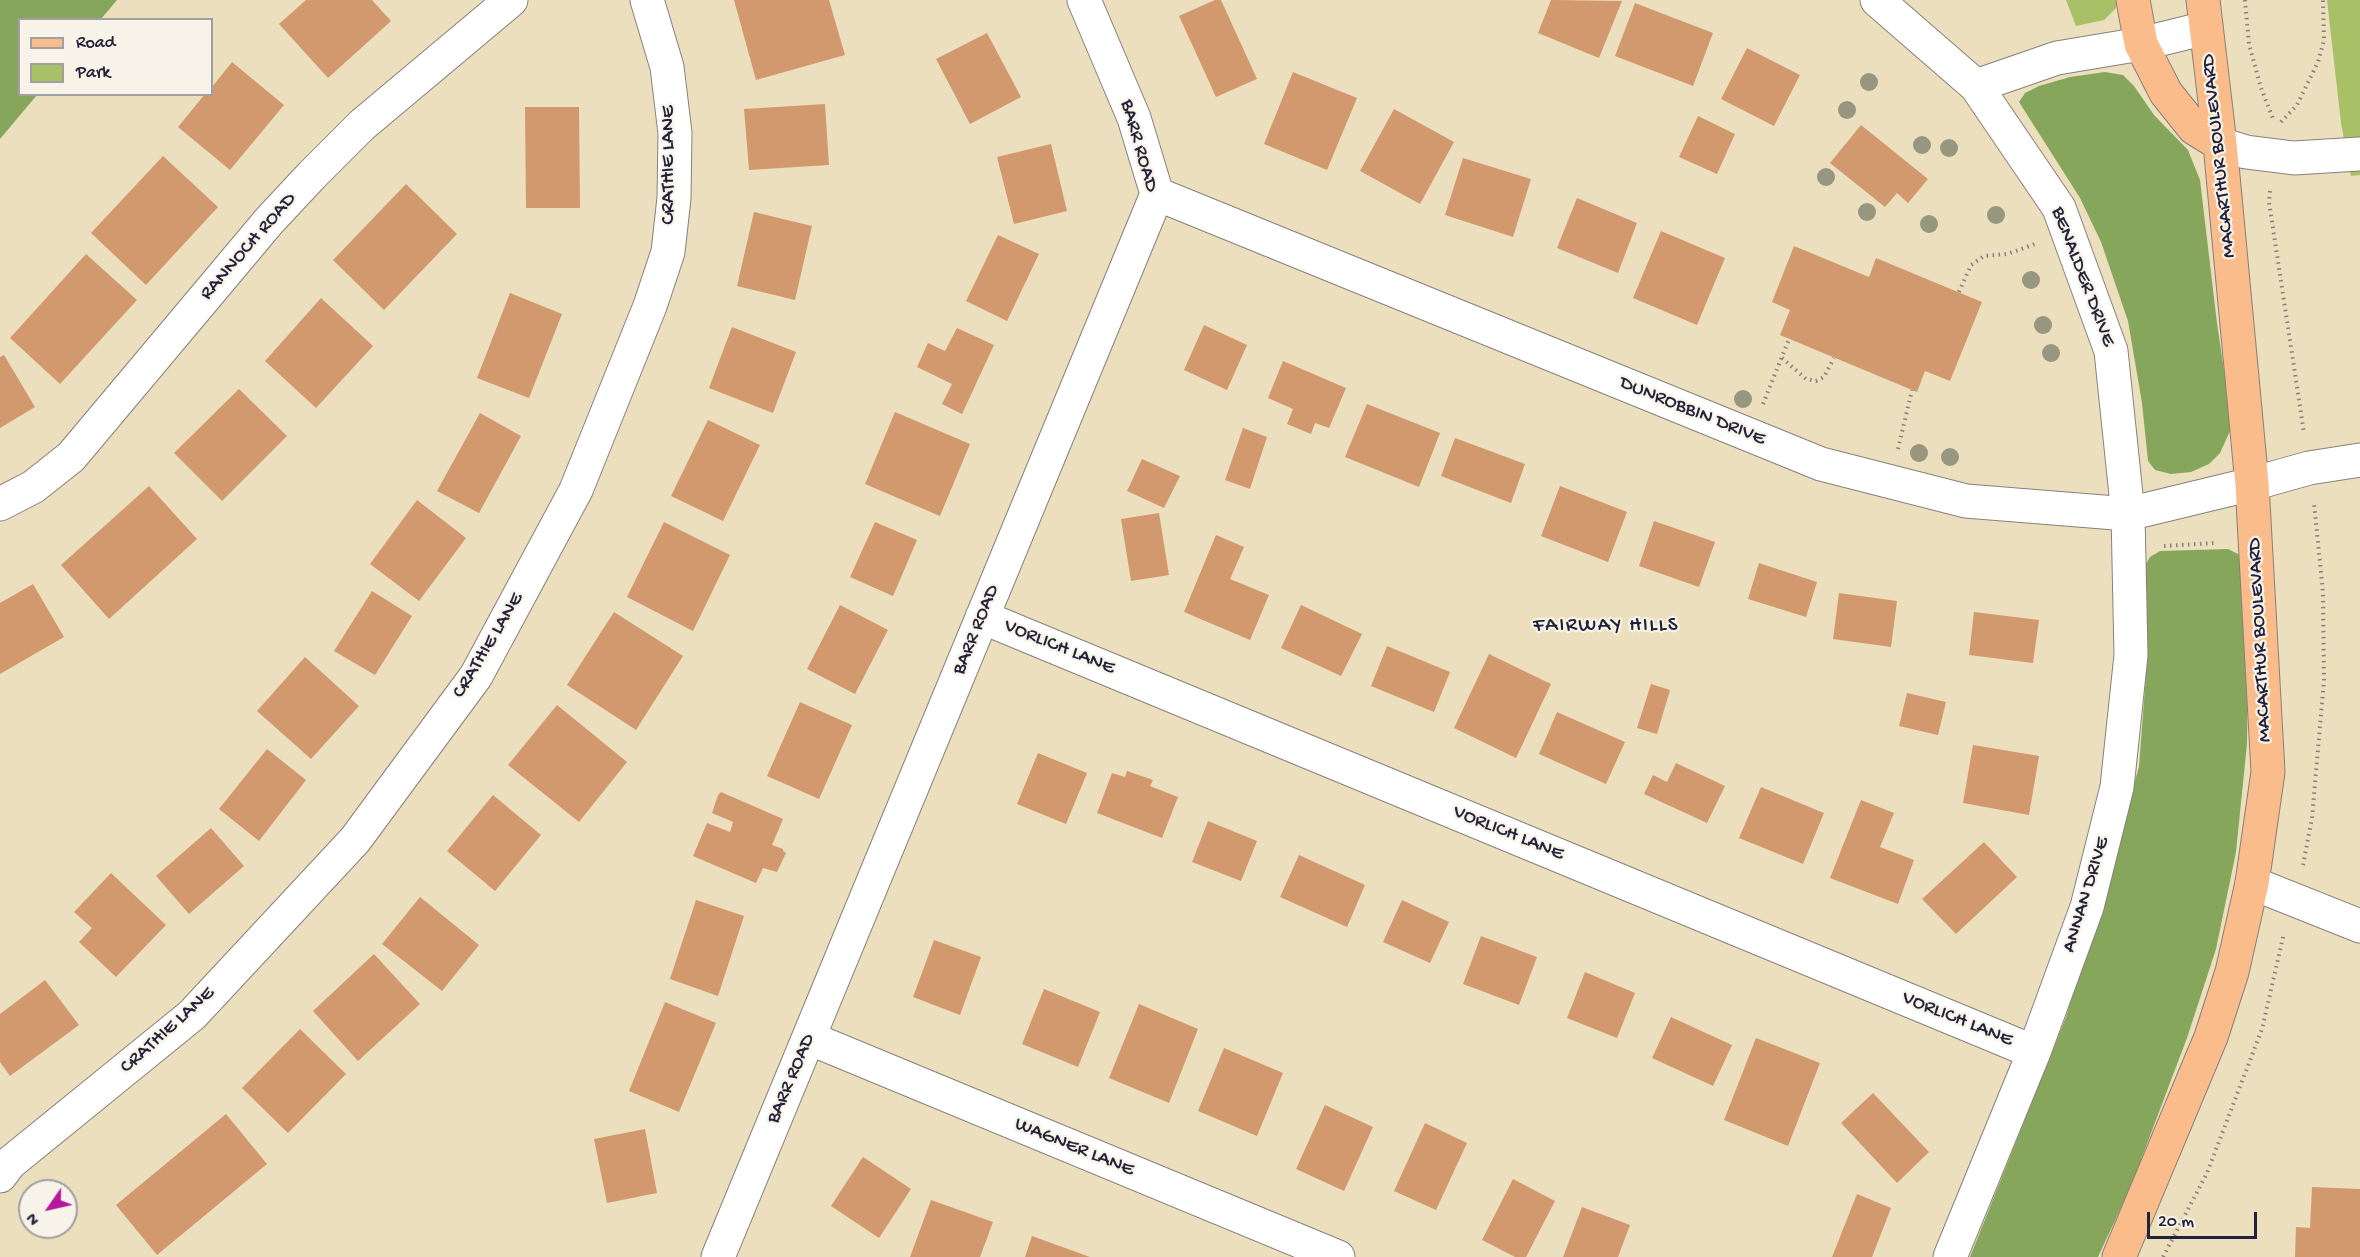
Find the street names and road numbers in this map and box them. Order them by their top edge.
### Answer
street label: MACARTHUR BOULEVARD [2197,53,2243,259]
street label: BARR ROAD [1113,97,1163,195]
street label: CRATHIE LANE [658,106,682,224]
street label: RANNOCH ROAD [196,188,302,306]
street label: BENALDER DRIVE [2044,204,2120,350]
street label: DUNROBBIN DRIVE [1616,372,1768,452]
street label: MACARTHUR BOULEVARD [2244,537,2278,743]
street label: BARR ROAD [948,581,1006,679]
street label: CRATHIE LANE [448,589,530,703]
street label: VORLICH LANE [1000,615,1118,681]
street label: VORLICH LANE [1449,801,1567,867]
street label: ANNAN DRIVE [2058,834,2116,956]
street label: CRATHIE LANE [116,982,220,1080]
street label: VORLICH LANE [1898,987,2016,1053]
street label: BARR ROAD [762,1031,822,1127]
street label: WAGNER LANE [1011,1113,1137,1183]

